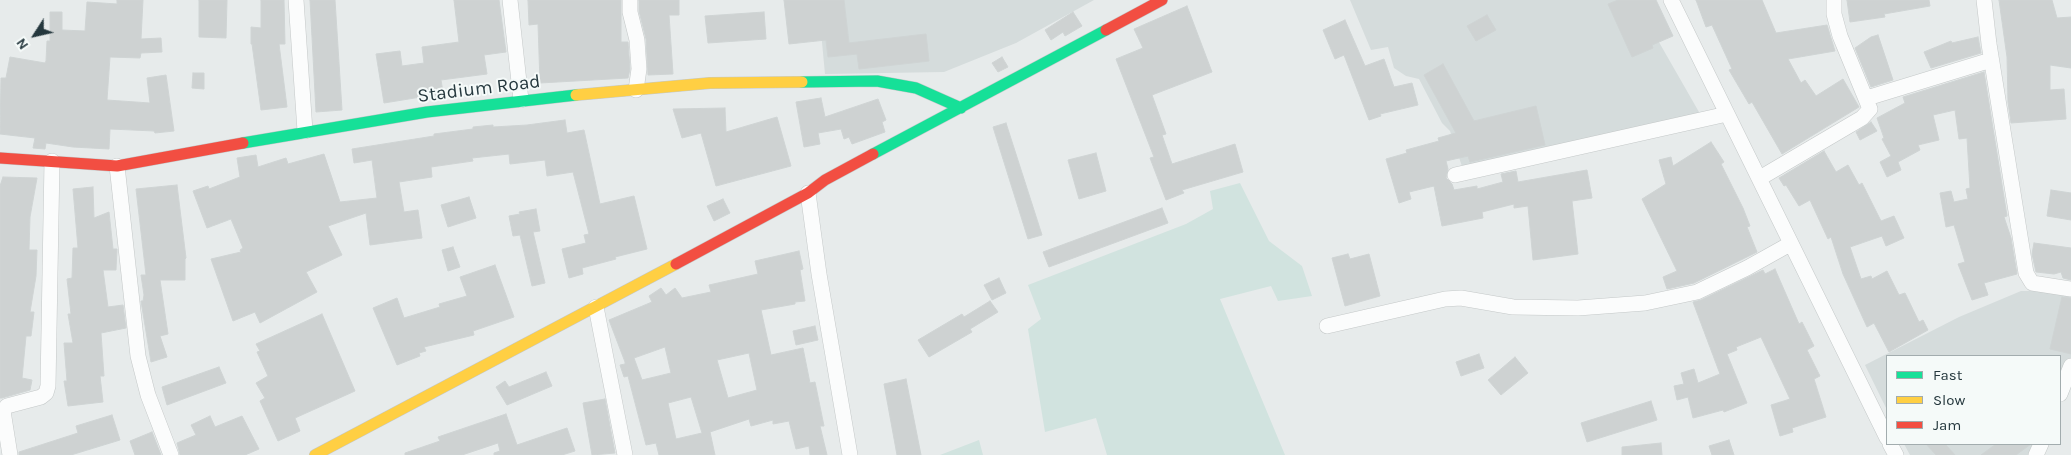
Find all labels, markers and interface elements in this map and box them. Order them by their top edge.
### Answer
north arrow [10,10,60,60]
text: N [12,35,32,53]
street label: Stadium Road [416,70,542,108]
legend [1886,355,2061,445]
text: Fast [1933,366,1962,384]
text: Slow [1933,391,1965,409]
text: Jam [1933,416,1961,434]

